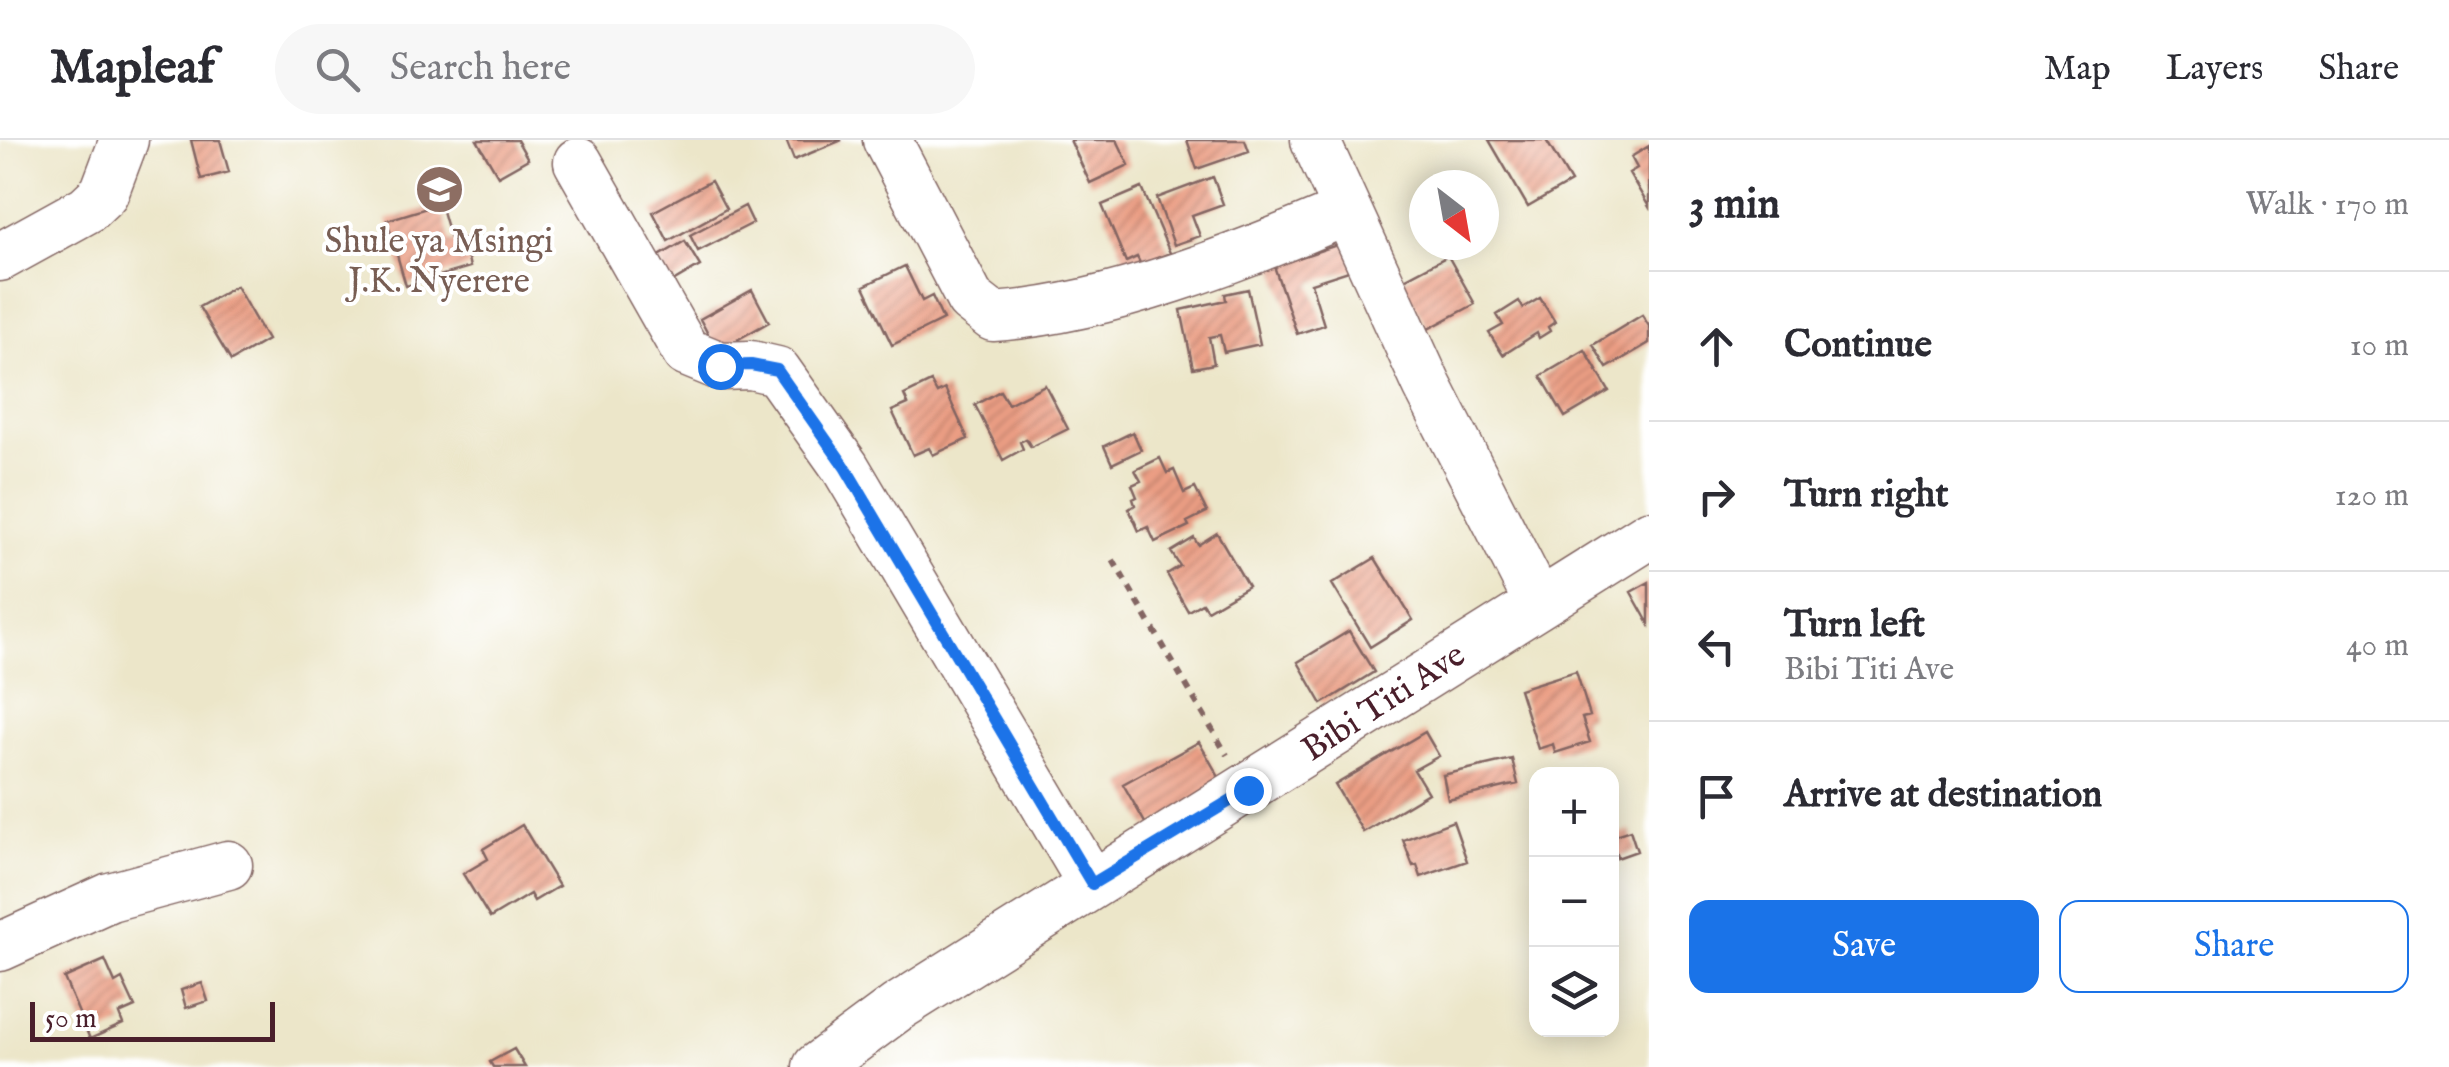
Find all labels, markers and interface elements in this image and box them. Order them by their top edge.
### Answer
search box [275,24,975,114]
text: Mapleaf [50,39,215,99]
icon: search [310,42,365,97]
text: Search here [390,45,571,93]
text: Map [2044,47,2111,92]
text: Layers [2166,47,2263,92]
text: Share [2318,47,2399,92]
school or university icon: Shule ya Msingi J.K. Nyerere [413,164,465,216]
north arrow [1409,170,1499,260]
text: 3 min [1689,179,1780,232]
text: Walk · 170 m [2245,185,2409,226]
place label: Shule ya Msingi J.K. Nyerere [325,220,553,305]
icon: ahead [1689,319,1744,374]
text: Continue [1784,322,1932,370]
text: 10 m [2350,326,2409,367]
route start [698,344,744,390]
icon: right [1689,469,1744,524]
text: Turn right [1784,472,1948,520]
text: 120 m [2335,476,2409,517]
text: Turn left [1784,602,1925,650]
icon: left [1689,619,1744,674]
text: 40 m [2346,626,2409,667]
street label: Bibi Titi Ave [1294,633,1474,773]
text: Bibi Titi Ave [1784,650,1954,691]
map controls [1529,767,1619,1037]
button: + [1529,767,1619,857]
route end [1226,768,1272,814]
icon: arrive [1689,769,1744,824]
text: Arrive at destination [1784,772,2102,820]
button: − [1529,857,1619,947]
button: Save [1689,900,2039,993]
button: Share [2059,900,2409,993]
button: layers [1529,947,1619,1037]
scale bar [30,997,275,1042]
text: 50 m [45,1002,97,1037]

